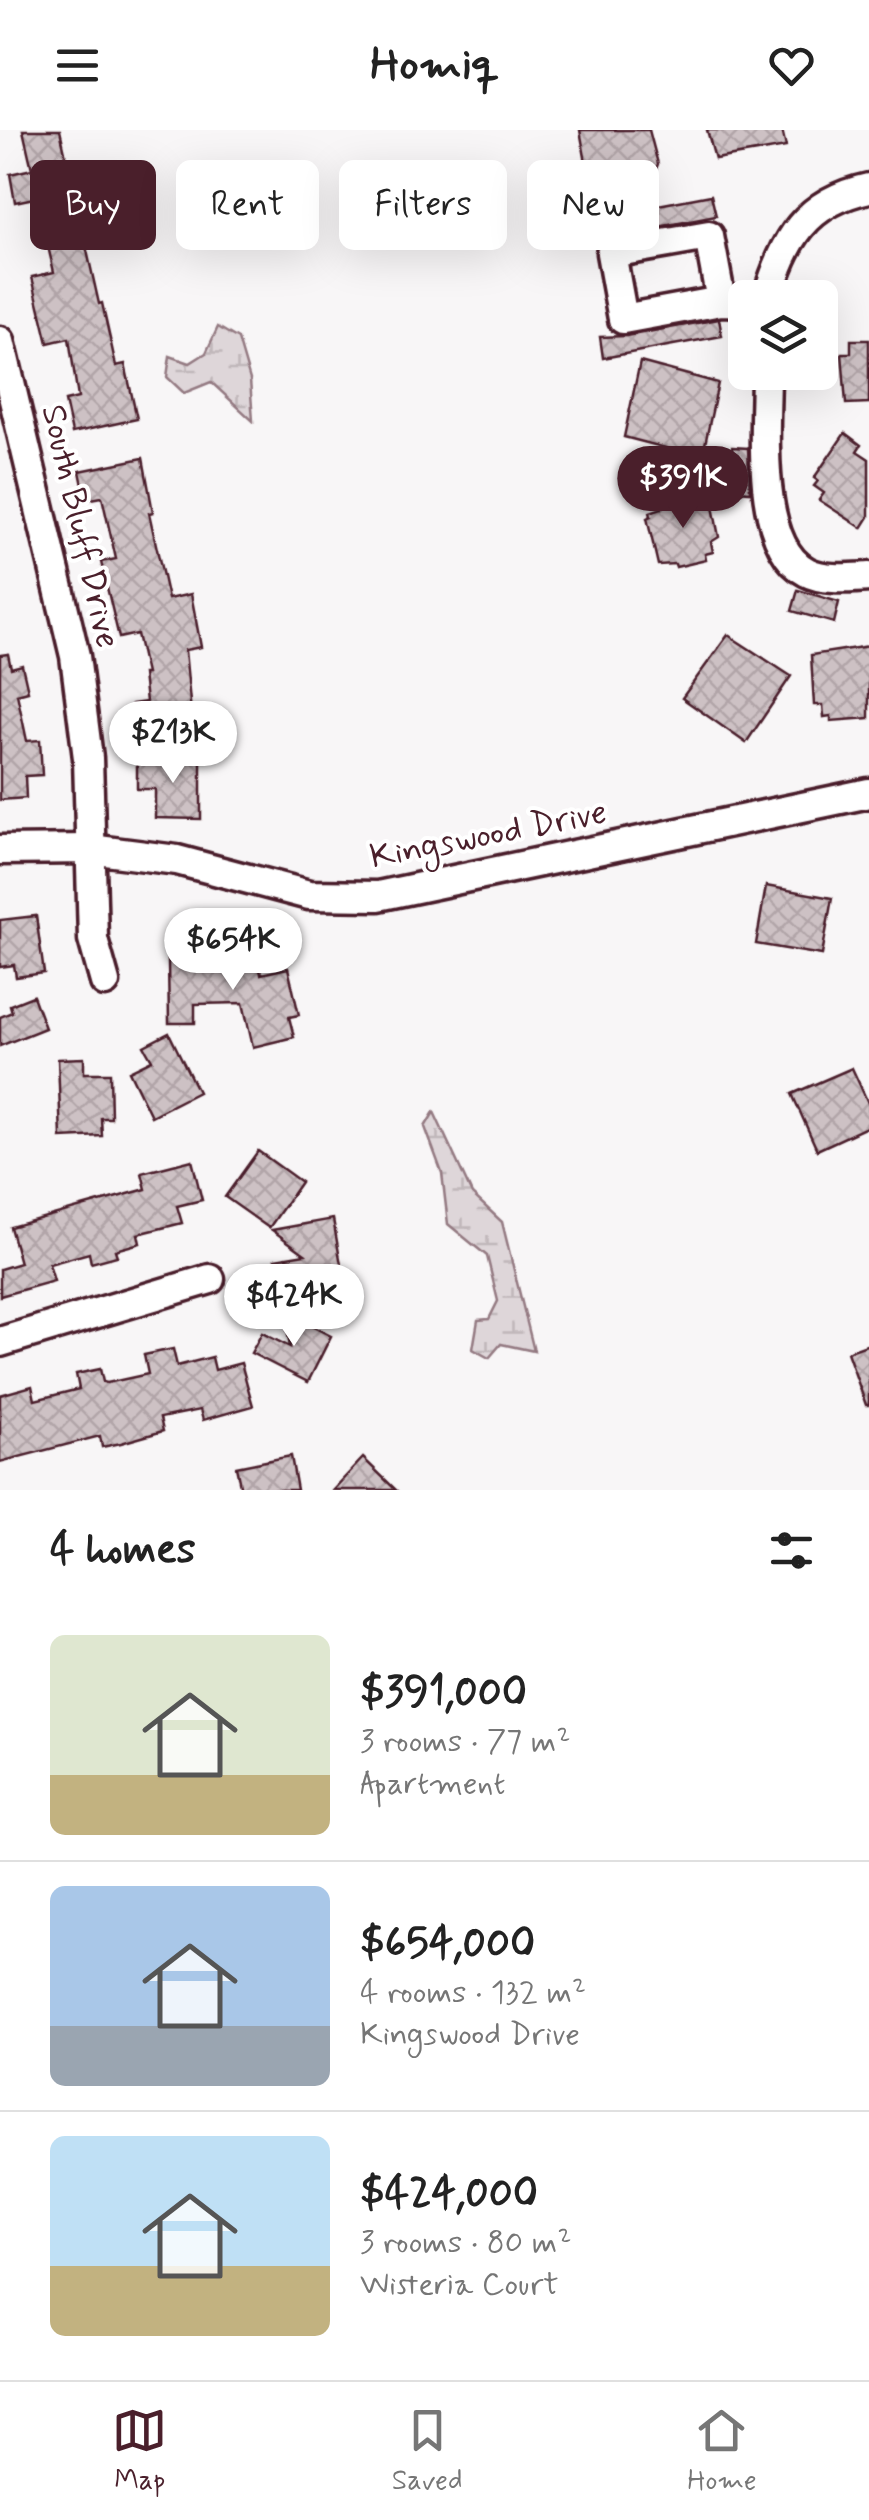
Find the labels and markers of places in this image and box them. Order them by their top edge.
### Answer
pin: $391K [613,446,753,531]
pin: $213K [103,701,243,786]
pin: $654K [163,908,303,993]
pin: $424K [224,1264,364,1349]

